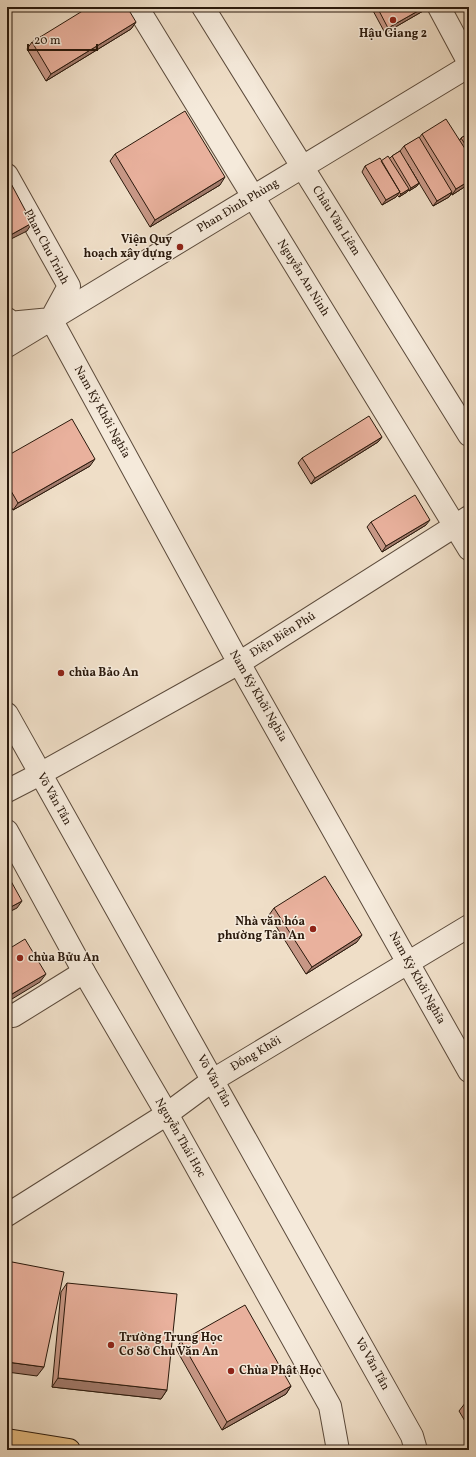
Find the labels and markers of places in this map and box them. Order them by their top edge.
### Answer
marker: Hậu Giang 2 [388,15,398,25]
place label: Hậu Giang 2 [359,26,427,42]
place label: Viện Quy hoạch xây dựng [84,232,172,262]
marker: Viện Quy hoạch xây dựng [175,242,185,252]
place label: chùa Bảo An [69,665,139,681]
marker: chùa Bảo An [56,668,66,678]
place label: Nhà văn hóa phường Tân An [217,914,305,944]
marker: Nhà văn hóa phường Tân An [308,924,318,934]
place label: chùa Bửu An [28,950,100,966]
marker: chùa Bửu An [15,953,25,963]
place label: Trường Trung Học Cơ Sở Chu Văn An [119,1330,223,1360]
marker: Trường Trung Học Cơ Sở Chu Văn An [106,1340,116,1350]
place label: Chùa Phật Học [239,1363,322,1379]
marker: Chùa Phật Học [226,1366,236,1376]

